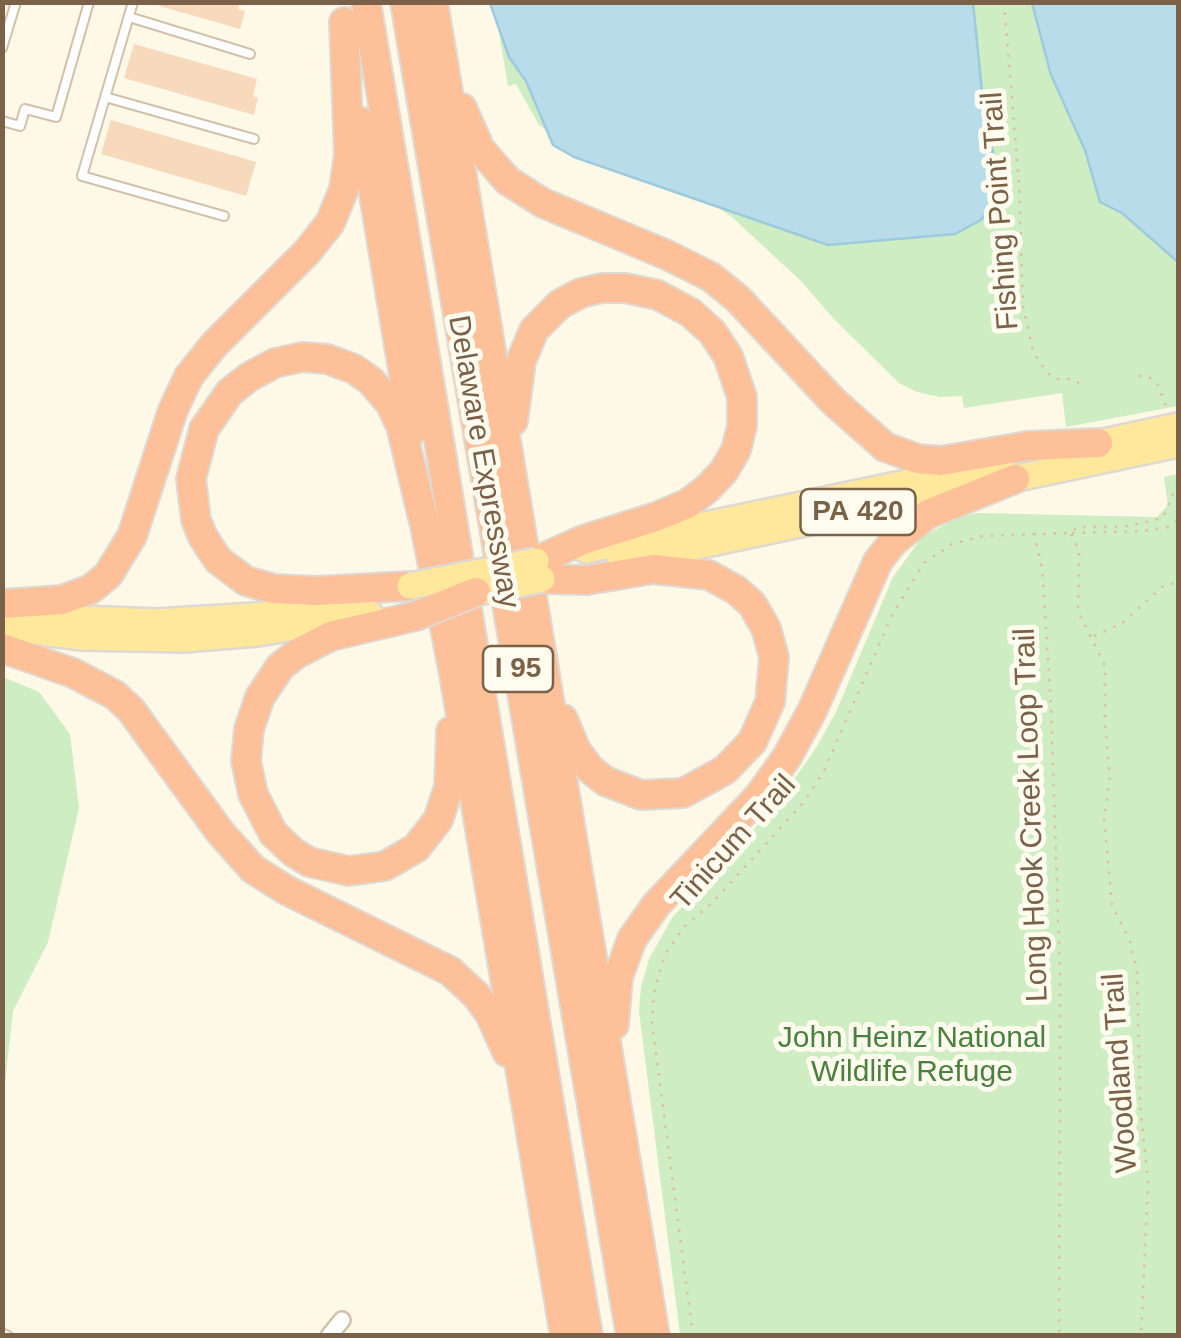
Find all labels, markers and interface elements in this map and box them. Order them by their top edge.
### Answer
street label: Fishing Point Trail [975,91,1027,331]
street label: Delaware Expressway [440,313,526,611]
road number: PA 420 [800,489,916,535]
street label: Long Hook Creek Loop Trail [1007,627,1057,1003]
road number: I 95 [483,646,553,692]
street label: Tinicum Trail [664,768,804,918]
street label: Woodland Trail [1096,972,1146,1174]
park label: John Heinz National Wildlife Refuge [778,1021,1046,1092]

